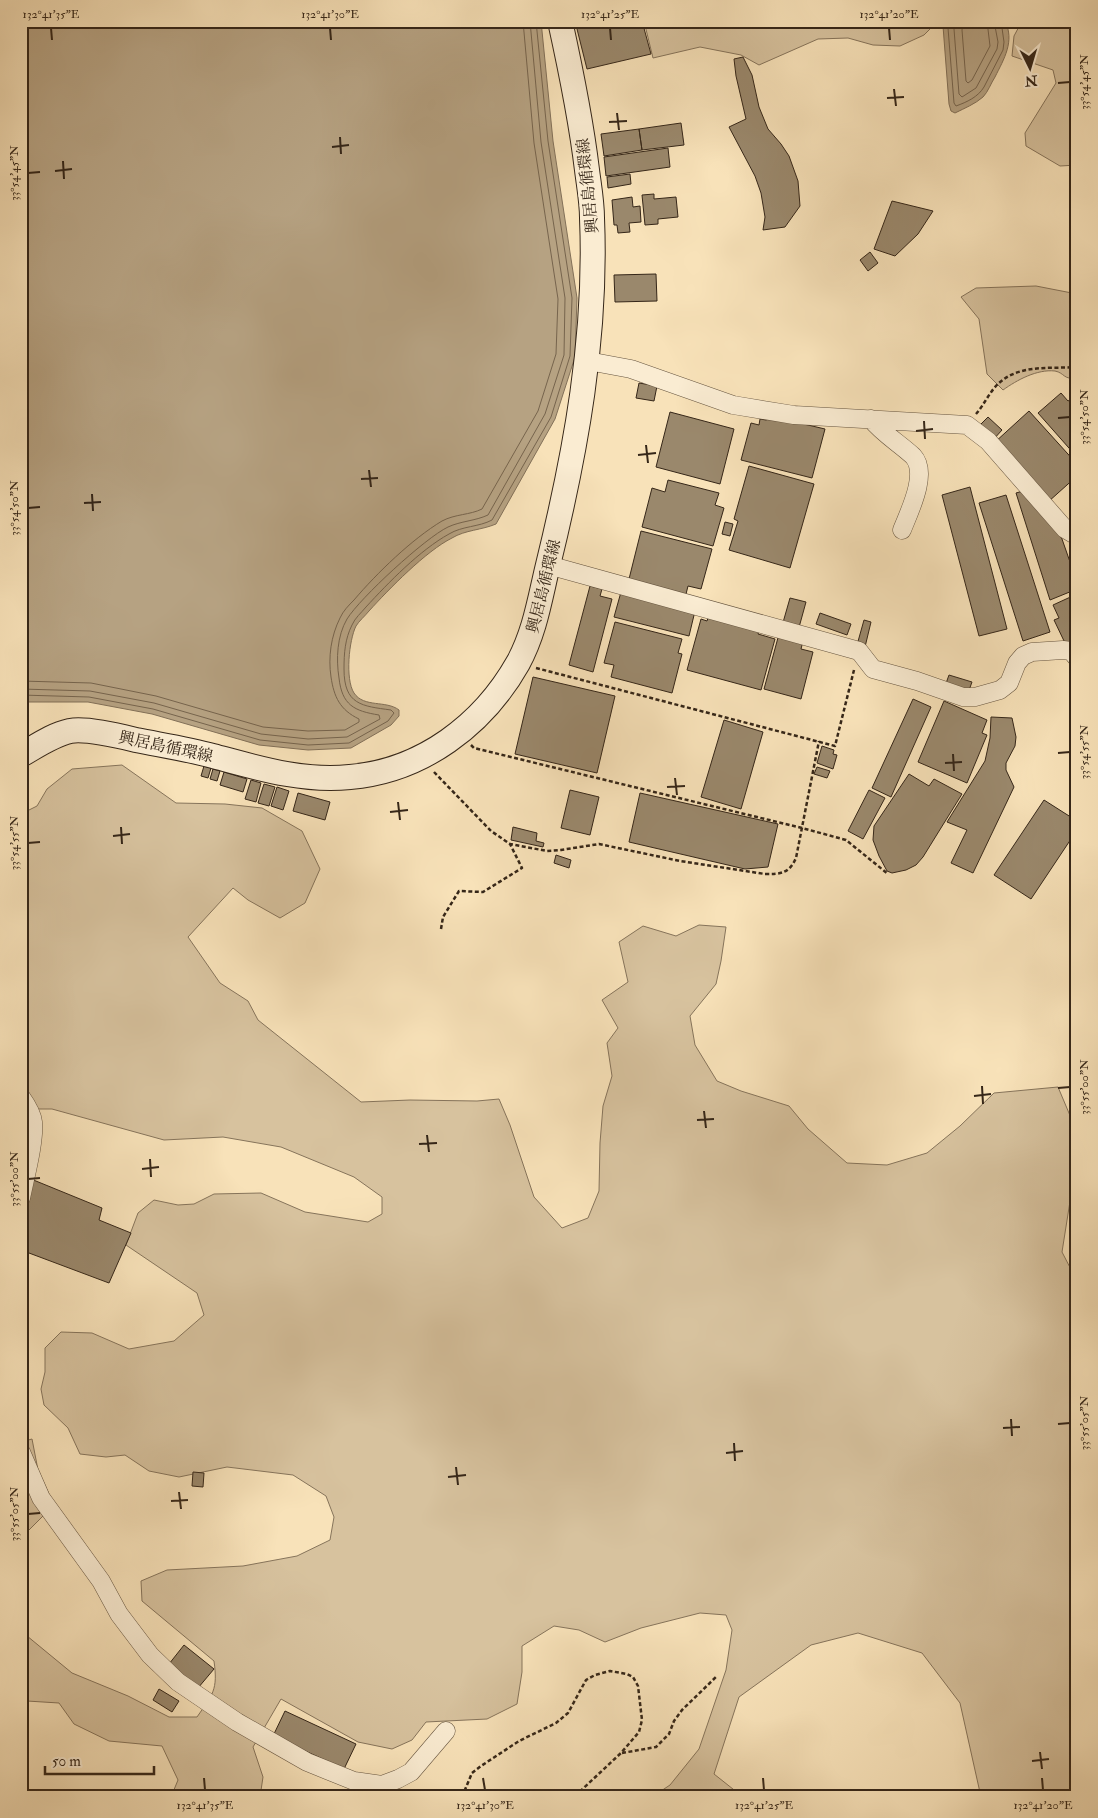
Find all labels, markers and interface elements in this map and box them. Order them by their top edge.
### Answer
text: 132°41'35"E [23,7,80,22]
text: 132°41'30"E [301,7,359,22]
text: 132°41'25"E [581,7,639,22]
text: 132°41'20"E [859,7,919,22]
north arrow [1006,42,1056,92]
text: 33°54'45"N [1077,54,1092,110]
text: N [1024,71,1039,90]
street label: 興居島循環線 [573,137,603,235]
text: 33°54'45"N [7,145,22,201]
text: 33°54'50"N [1077,389,1092,445]
text: 33°54'50"N [7,480,22,536]
street label: 興居島循環線 [523,537,565,635]
text: 33°54'55"N [1077,725,1092,779]
street label: 興居島循環線 [117,727,215,767]
text: 33°54'55"N [7,816,22,870]
text: 33°55'00"N [1077,1059,1092,1115]
text: 33°55'00"N [7,1151,22,1207]
text: 33°55'05"N [1077,1396,1092,1450]
text: 33°55'05"N [7,1487,22,1541]
scale bar [45,1743,154,1775]
text: 50 m [52,1752,81,1771]
text: 132°41'35"E [177,1798,234,1813]
text: 132°41'30"E [456,1798,514,1813]
text: 132°41'25"E [735,1798,793,1813]
text: 132°41'20"E [1013,1798,1073,1813]

